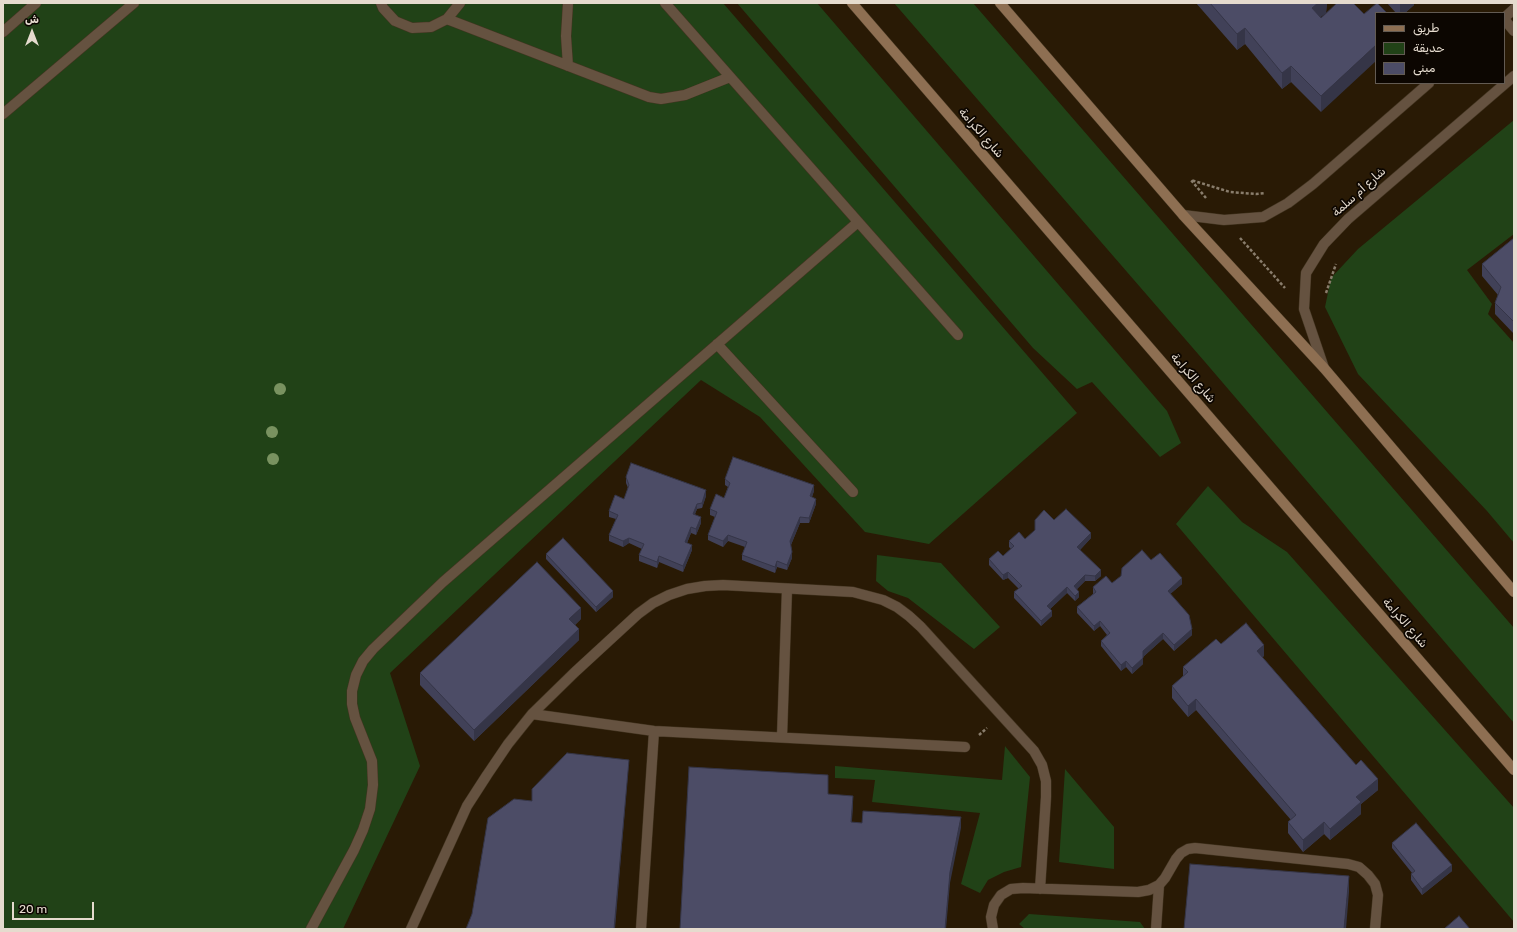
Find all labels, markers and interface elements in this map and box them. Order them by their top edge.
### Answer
north arrow [12,12,52,52]
legend [1375,12,1505,84]
text: ش [25,13,39,26]
text: طريق [1413,21,1439,35]
text: حديقة [1413,41,1445,55]
text: مبنى [1413,61,1435,75]
street label: شارع الكرامة [955,105,1007,161]
street label: شارع أم سلمة [1329,164,1389,220]
street label: شارع الكرامة [1167,350,1219,406]
street label: شارع الكرامة [1379,595,1431,651]
scale bar [14,894,96,920]
text: 20 m [19,902,47,916]

